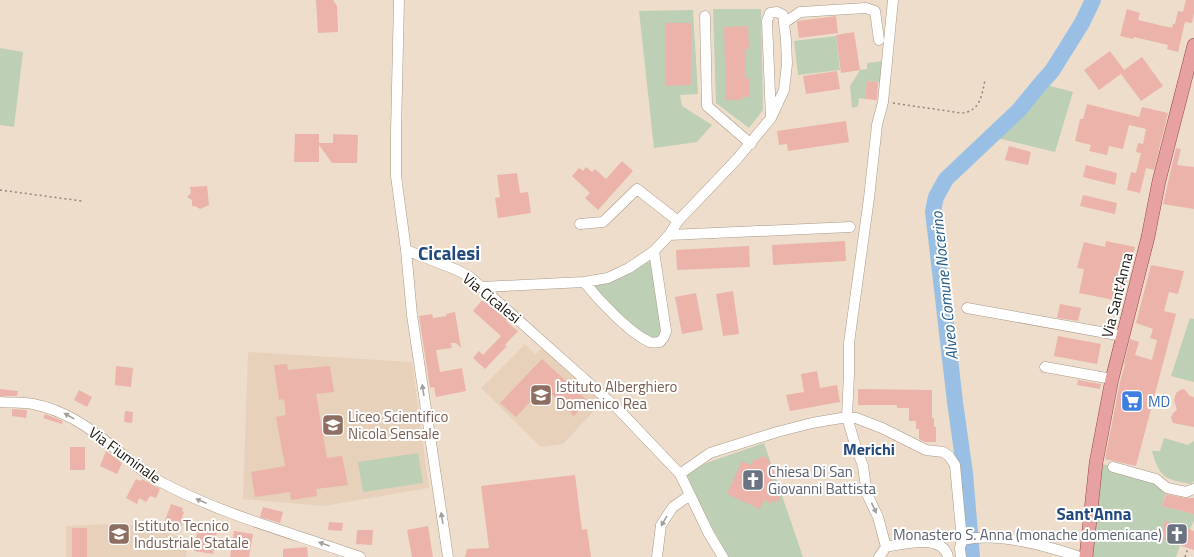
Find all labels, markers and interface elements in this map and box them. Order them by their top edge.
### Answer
water label: Alveo Comune Nocerino [924,210,964,361]
district label: Cicalesi [418,238,480,267]
street label: Via Sant'Anna [1095,250,1139,340]
street label: Via Cicalesi [458,267,526,329]
place label: Istituto Alberghiero Domenico Rea [556,375,678,415]
school or university icon: Istituto Alberghiero Domenico Rea [528,382,554,408]
one-way arrow [420,384,426,396]
supermarket icon: MD [1119,388,1145,414]
place label: MD [1148,390,1170,413]
place label: Liceo Scientifico Nicola Sensale [348,405,449,445]
school or university icon: Liceo Scientifico Nicola Sensale [320,412,346,438]
one-way arrow [63,413,75,420]
street label: Via Fiuminale [84,421,166,489]
district label: Merichi [843,437,895,461]
place label: Chiesa Di San Giovanni Battista [768,460,876,500]
church icon: Chiesa Di San Giovanni Battista [740,467,766,493]
one-way arrow [195,497,207,503]
district label: Sant'Anna [1057,501,1132,527]
one-way arrow [871,502,877,513]
one-way arrow [439,512,445,525]
place label: Istituto Tecnico Industriale Statale [134,514,249,554]
one-way arrow [661,515,668,527]
school or university icon: Istituto Tecnico Industriale Statale [106,521,132,547]
church icon: Monastero S. Anna (monache domenicane) [1164,521,1190,547]
place label: Monastero S. Anna (monache domenicane) [893,523,1162,546]
one-way arrow [317,540,329,546]

